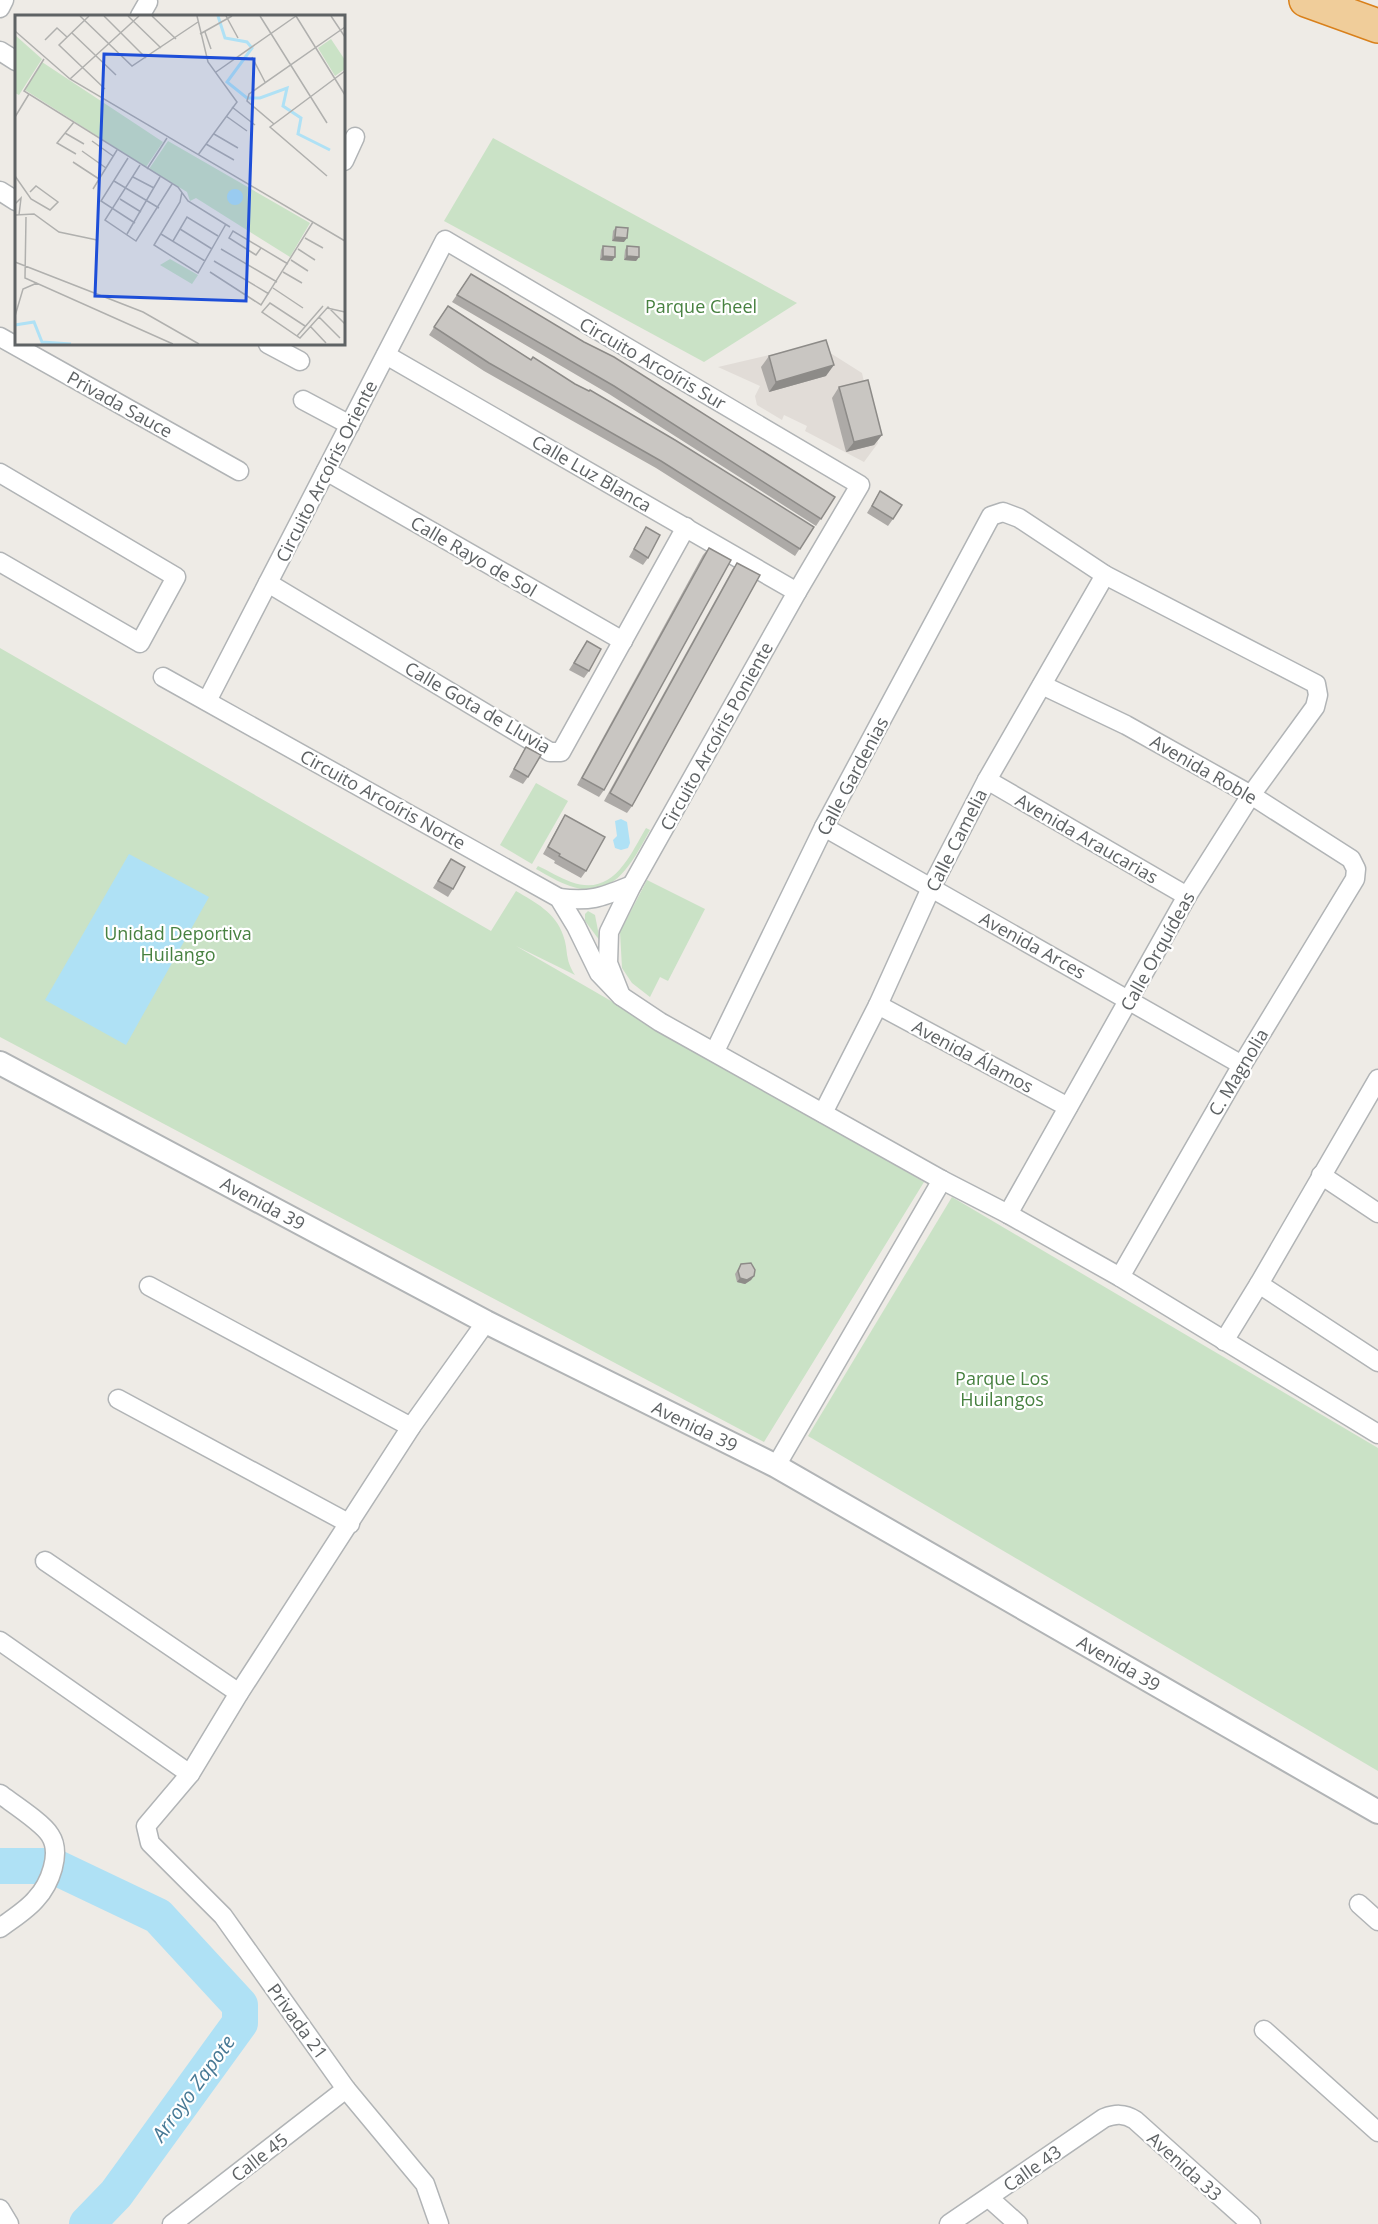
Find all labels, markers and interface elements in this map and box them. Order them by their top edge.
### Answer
inset map [15,15,345,345]
park label: Parque Cheel [645,294,757,318]
street label: Circuito Arcoíris Sur [575,311,731,415]
street label: Privada Sauce [63,365,177,443]
street label: Circuito Arcoíris Oriente [270,376,382,566]
street label: Calle Luz Blanca [528,429,656,517]
street label: Calle Rayo de Sol [407,510,541,602]
street label: Circuito Arcoíris Poniente [654,637,778,835]
street label: Calle Gota de Lluvia [401,655,555,759]
street label: Calle Gardenias [811,713,893,839]
street label: Avenida Roble [1146,729,1262,809]
street label: Circuito Arcoíris Norte [296,744,470,854]
street label: Calle Camelia [920,784,992,896]
street label: Avenida Araucarias [1011,787,1163,889]
street label: Calle Orquídeas [1114,887,1200,1015]
street label: Avenida Arces [976,906,1090,984]
park label: Unidad Deportiva Huilango [104,921,252,966]
street label: Avenida Álamos [908,1014,1038,1098]
street label: C. Magnolia [1203,1024,1273,1120]
street label: Avenida 39 [217,1171,309,1235]
park label: Parque Los Huilangos [955,1366,1049,1411]
street label: Avenida 39 [648,1395,742,1457]
street label: Avenida 39 [1073,1630,1165,1696]
street label: Privada 21 [262,1978,334,2064]
water label: Arroyo Zapote [144,2029,241,2148]
street label: Avenida 33 [1143,2126,1227,2206]
street label: Calle 45 [226,2127,292,2187]
street label: Calle 43 [998,2139,1066,2197]

